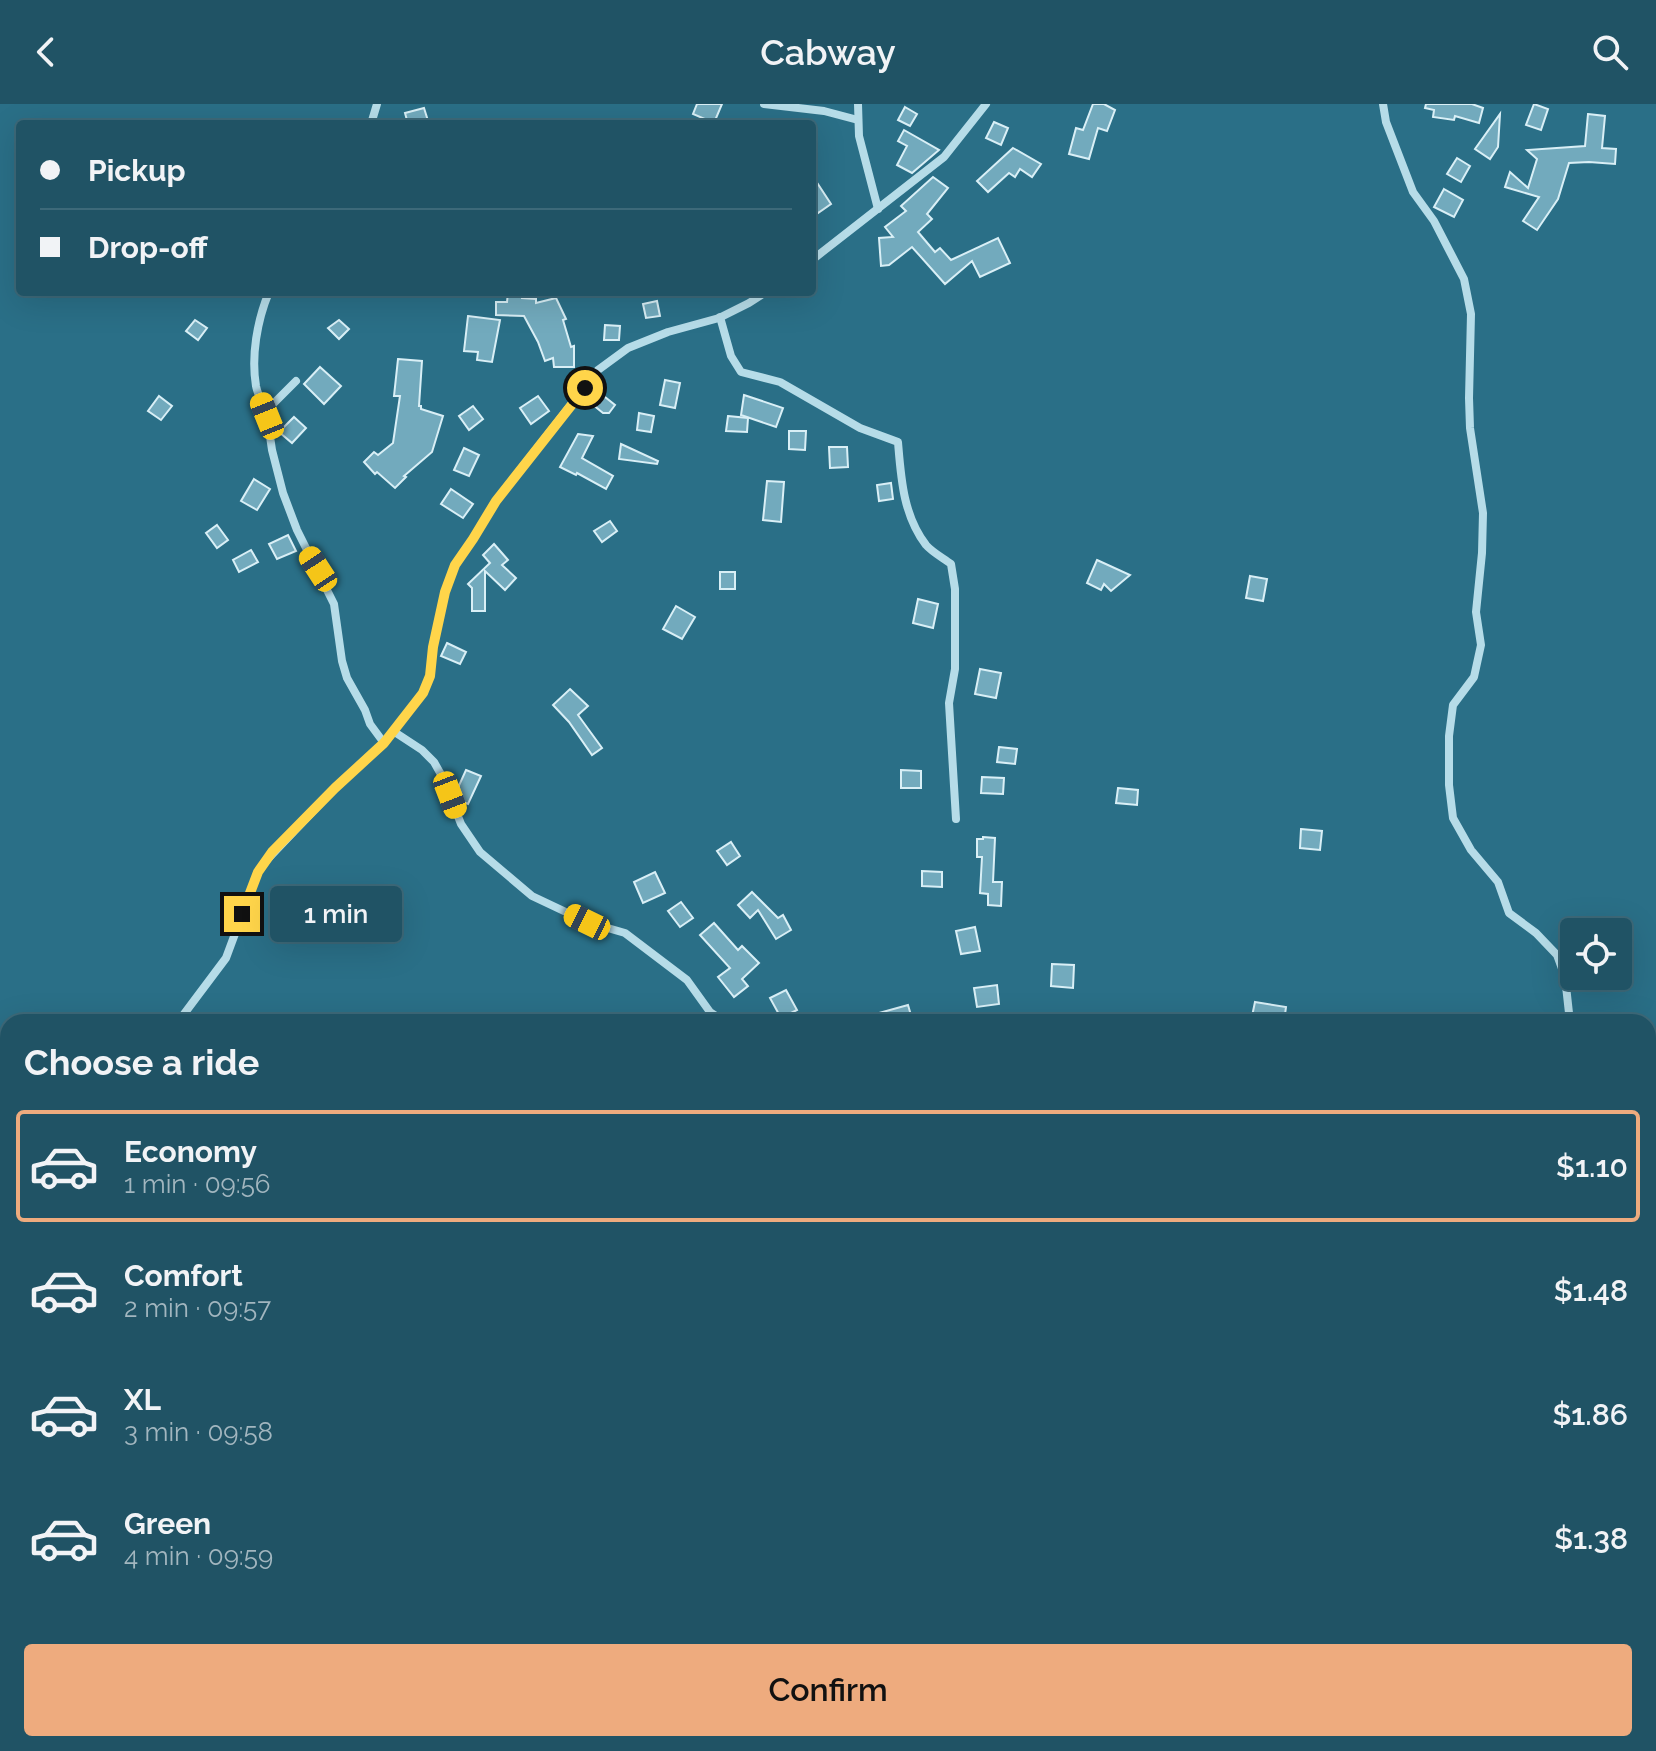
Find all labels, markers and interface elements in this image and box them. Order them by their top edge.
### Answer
icon: back [24,30,68,74]
icon: search [1588,30,1632,74]
text: Cabway [760,31,896,73]
text: Pickup [88,153,186,188]
text: Drop-off [88,230,208,265]
route start [567,370,603,406]
car [247,389,287,443]
car [295,542,341,596]
car [430,768,470,822]
callout: 1 min [270,886,402,942]
route end [224,896,260,932]
text: 1 min [304,899,368,929]
car [560,901,614,943]
map controls [1560,918,1632,990]
button: locate [1560,918,1632,990]
text: Choose a ride [24,1041,259,1083]
icon: car [28,1130,100,1202]
text: Economy [124,1134,257,1169]
text: $1.10 [1556,1149,1628,1184]
text: 1 min · 09:56 [124,1169,271,1199]
icon: car [28,1254,100,1326]
text: Comfort [124,1258,243,1293]
text: $1.48 [1554,1273,1628,1308]
text: 2 min · 09:57 [124,1293,271,1323]
icon: car [28,1378,100,1450]
text: XL [124,1382,161,1417]
text: $1.86 [1552,1397,1628,1432]
text: 3 min · 09:58 [124,1417,273,1447]
icon: car [28,1502,100,1574]
text: Green [124,1506,211,1541]
text: $1.38 [1554,1521,1628,1556]
text: 4 min · 09:59 [124,1541,273,1571]
button: Confirm [24,1644,1632,1736]

